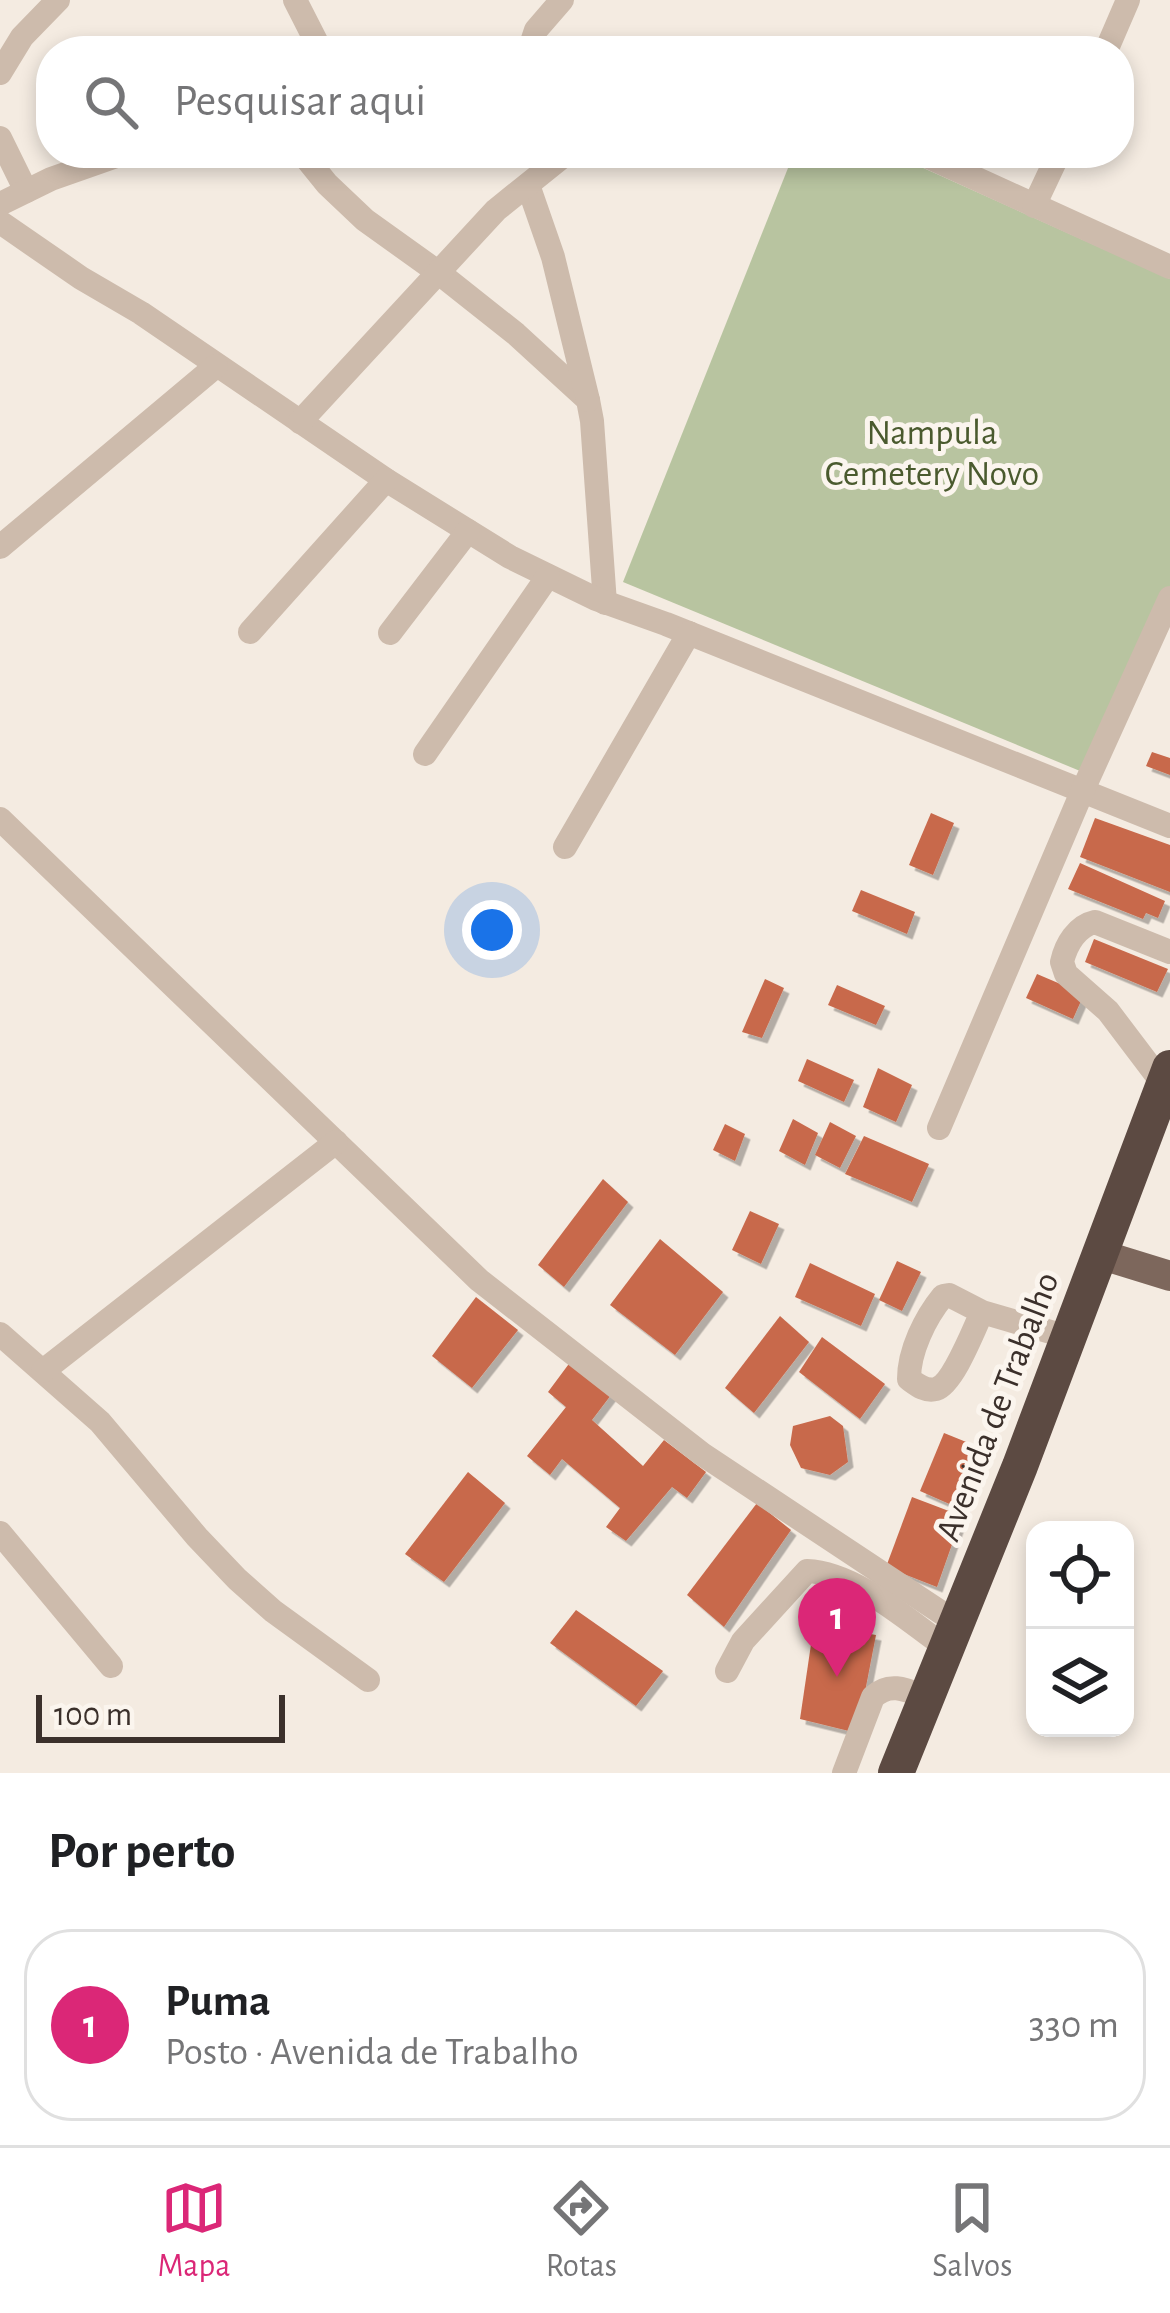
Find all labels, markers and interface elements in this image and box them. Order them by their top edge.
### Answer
search box [36,36,1134,168]
icon: search [78,69,144,135]
text: Pesquisar aqui [174,79,426,124]
park label: Nampula Cemetery Novo [825,415,1039,492]
your location [462,900,522,960]
street label: Avenida de Trabalho [930,1267,1066,1546]
map controls [1026,1521,1134,1737]
button: locate [1026,1521,1134,1629]
pin: 1 [798,1578,876,1677]
button: layers [1026,1629,1134,1737]
scale bar [36,1689,285,1742]
text: 100 m [54,1699,132,1732]
text: Por perto [48,1826,235,1877]
text: Puma [165,1979,271,2024]
text: 1 [83,2006,97,2045]
text: 330 m [1029,2006,1119,2045]
text: Posto · Avenida de Trabalho [165,2033,579,2072]
tab: Mapa [158,2175,231,2287]
tab: Rotas [546,2175,617,2287]
tab: Salvos [932,2175,1012,2287]

